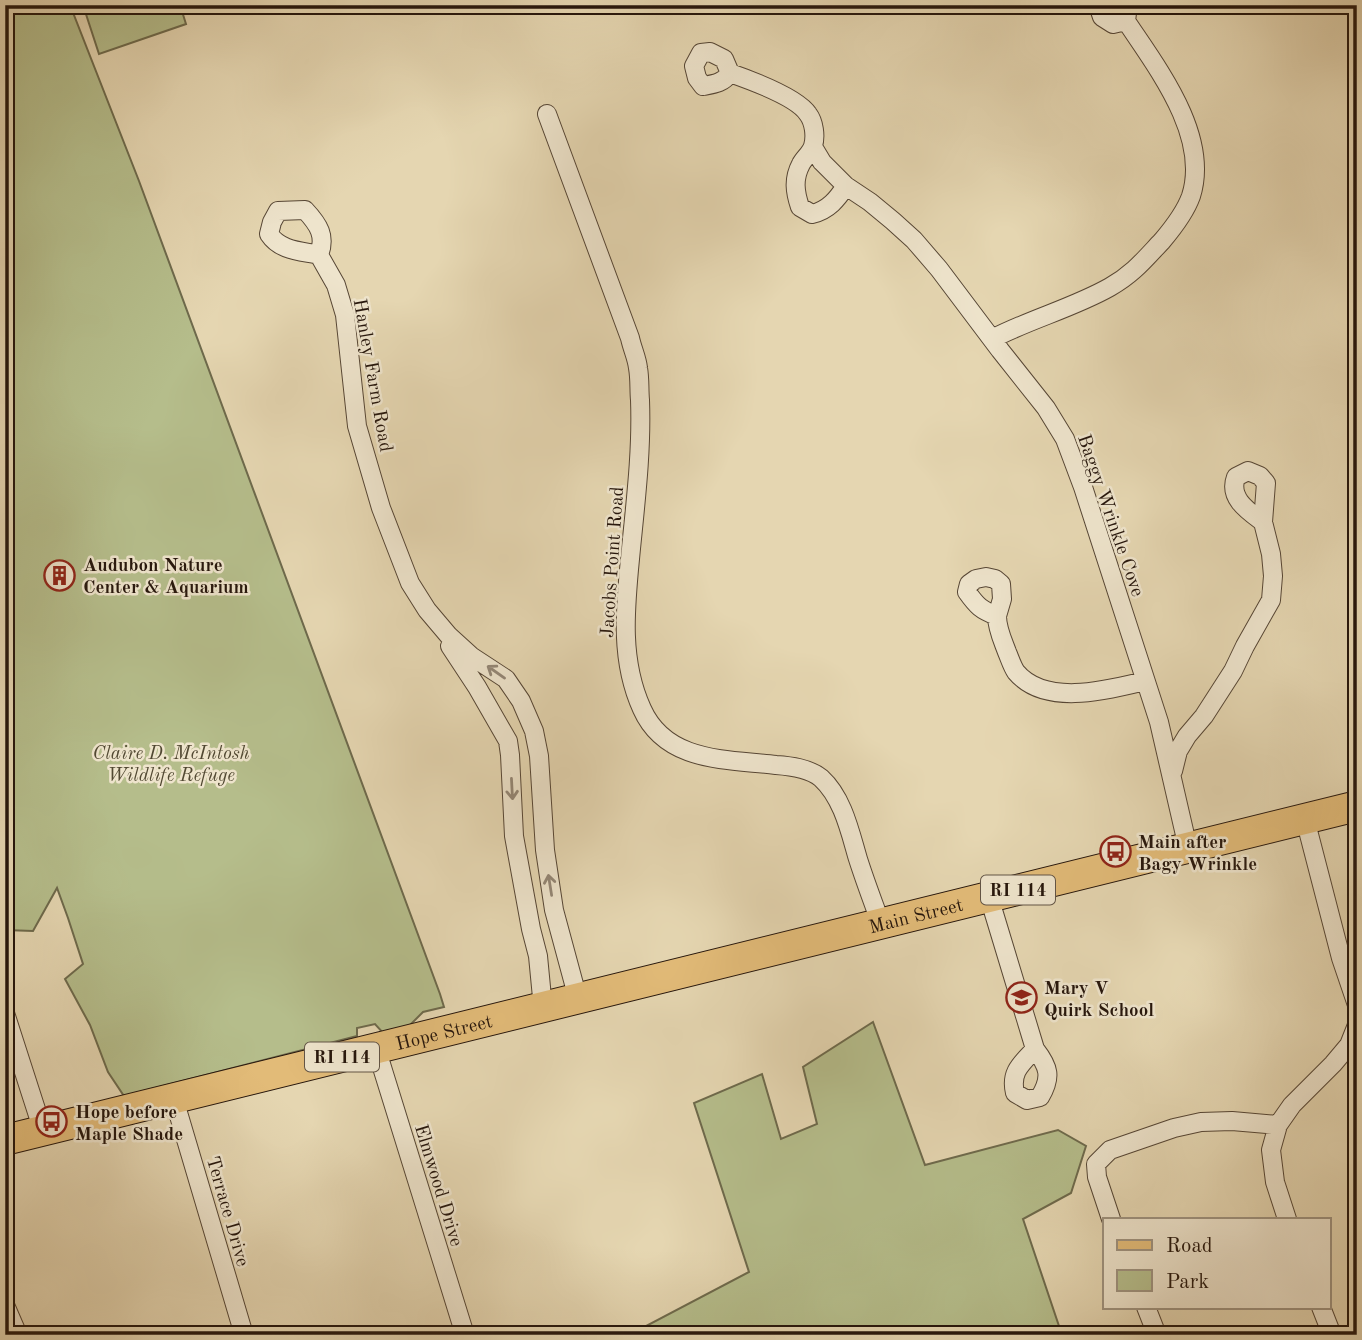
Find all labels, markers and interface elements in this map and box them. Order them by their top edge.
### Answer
street label: Hanley Farm Road [349,297,394,454]
street label: Baggy Wrinkle Cove [1073,432,1146,599]
street label: Jacobs Point Road [599,486,628,639]
place label: Audubon Nature Center & Aquarium [83,557,249,598]
building icon: Audubon Nature Center & Aquarium [43,558,77,592]
one-way arrow [487,665,506,679]
park label: Claire D. McIntosh Wildlife Refuge [92,745,250,786]
one-way arrow [506,777,519,799]
place label: Main after Bagy Wrinkle [1138,834,1257,875]
bus stop icon: Main after Bagy Wrinkle [1098,835,1132,869]
one-way arrow [543,874,556,897]
road number: RI 114 [981,876,1055,904]
street label: Main Street [867,897,965,938]
place label: Mary V Quirk School [1044,980,1154,1021]
school or university icon: Mary V Quirk School [1004,981,1038,1015]
street label: Hope Street [394,1013,495,1055]
road number: RI 114 [305,1042,379,1072]
place label: Hope before Maple Shade [75,1104,183,1145]
bus stop icon: Hope before Maple Shade [35,1105,69,1139]
street label: Elmwood Drive [410,1122,465,1249]
street label: Terrace Drive [202,1154,251,1269]
legend [1103,1218,1330,1308]
text: Road [1166,1236,1213,1257]
text: Park [1166,1272,1209,1293]

